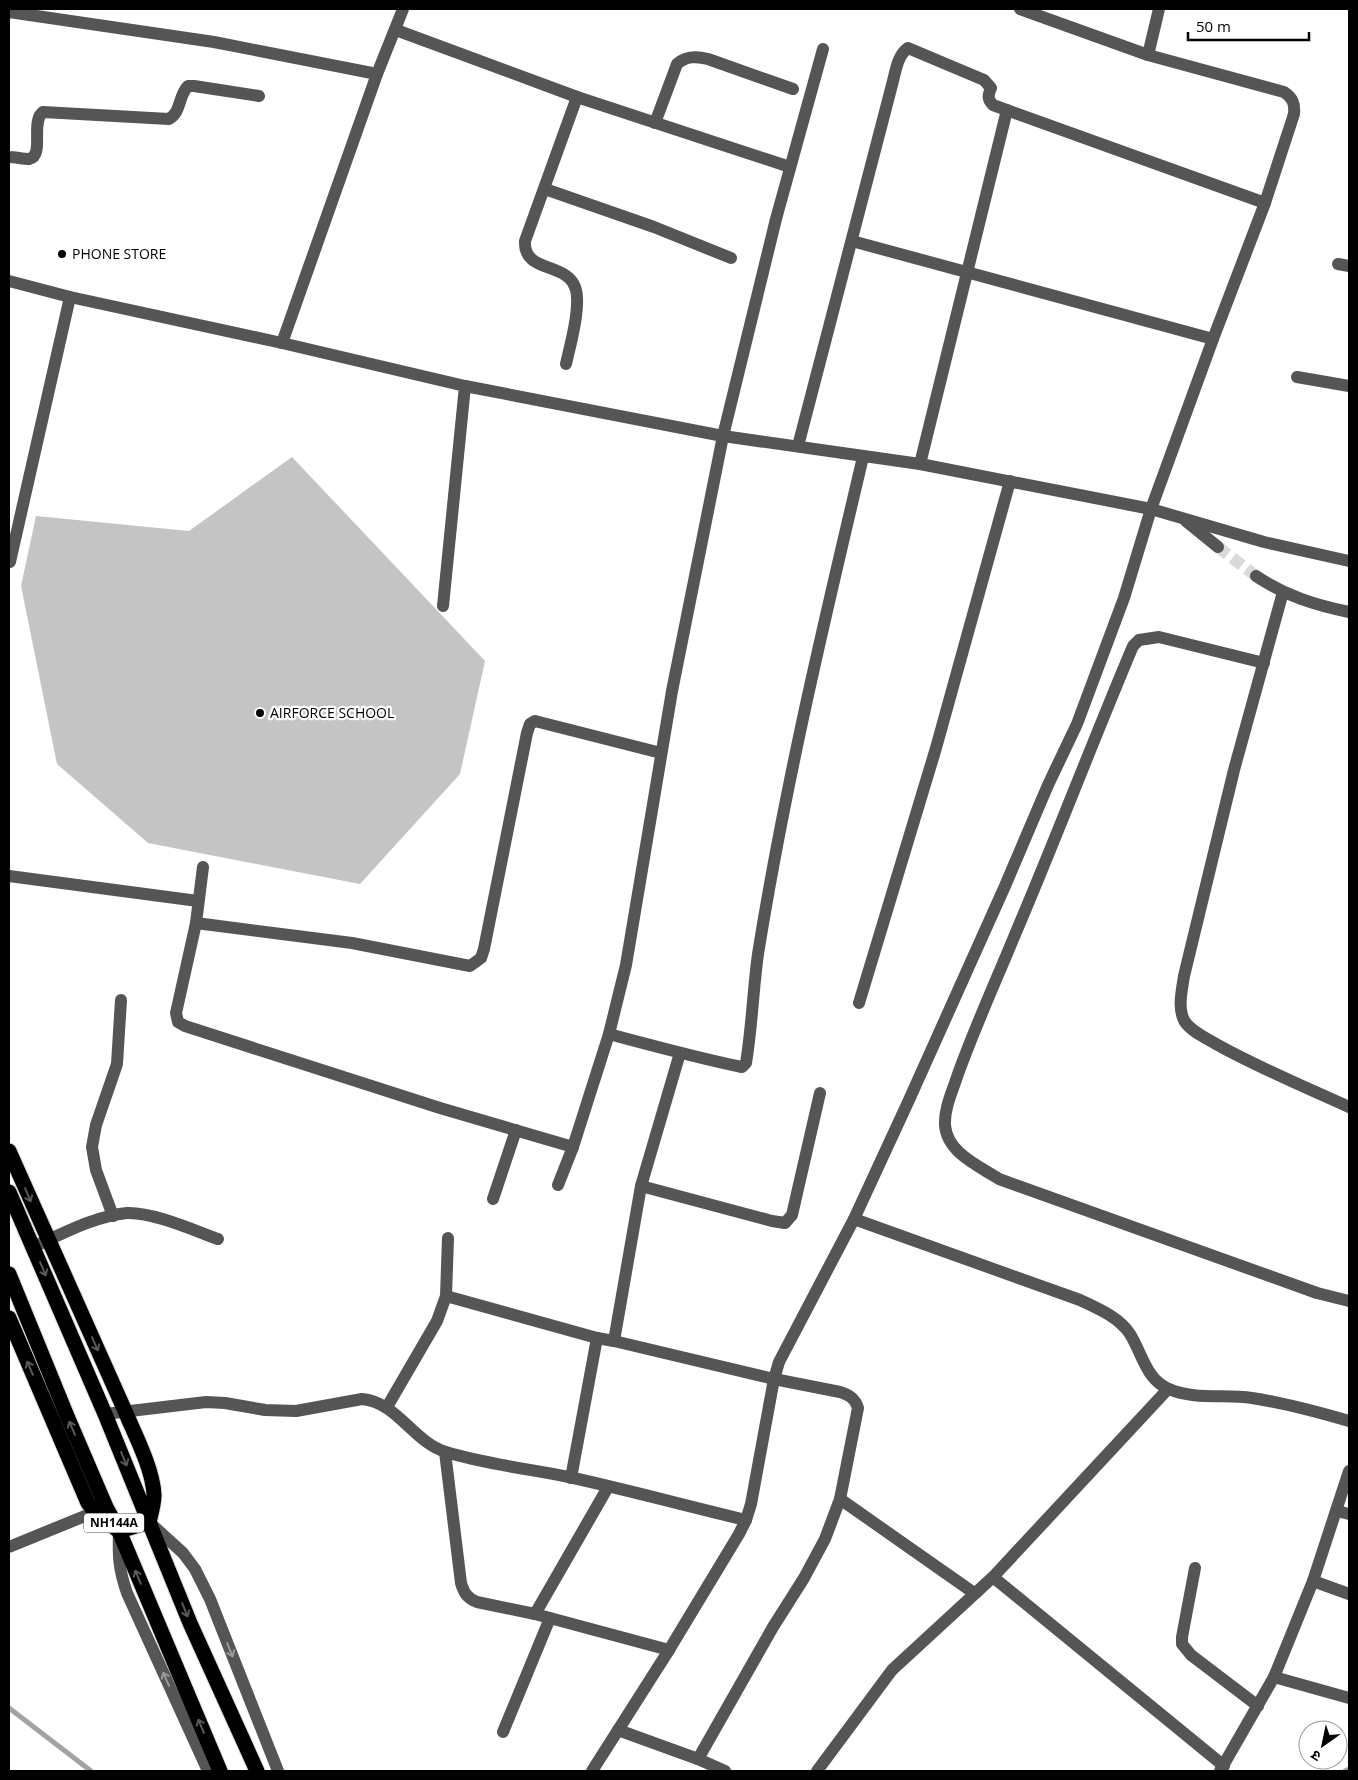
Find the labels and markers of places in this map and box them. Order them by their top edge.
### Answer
place label: PHONE STORE [72,244,166,263]
marker: PHONE STORE [56,248,68,260]
place label: AIRFORCE SCHOOL [270,703,394,722]
marker: AIRFORCE SCHOOL [254,707,266,719]

